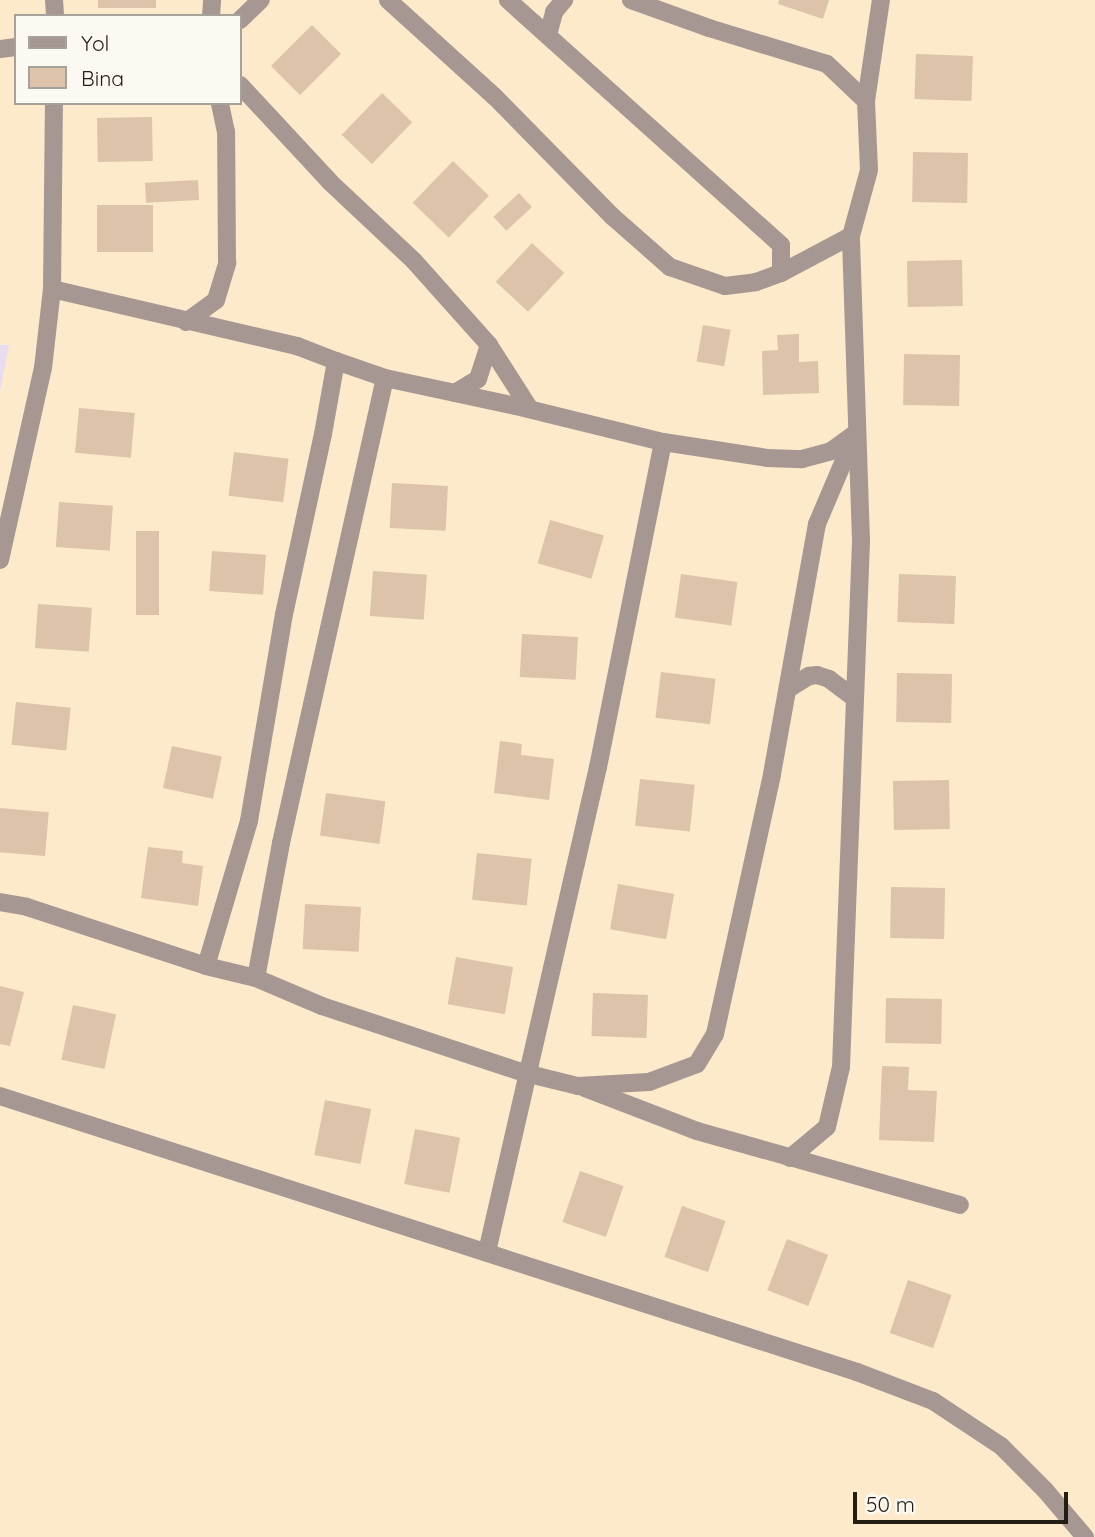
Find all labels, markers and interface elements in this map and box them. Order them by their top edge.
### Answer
legend [14,14,242,105]
text: Yol [81,30,109,56]
text: Bina [81,65,124,91]
scale bar [857,1478,1072,1522]
text: 50 m [866,1491,915,1517]

